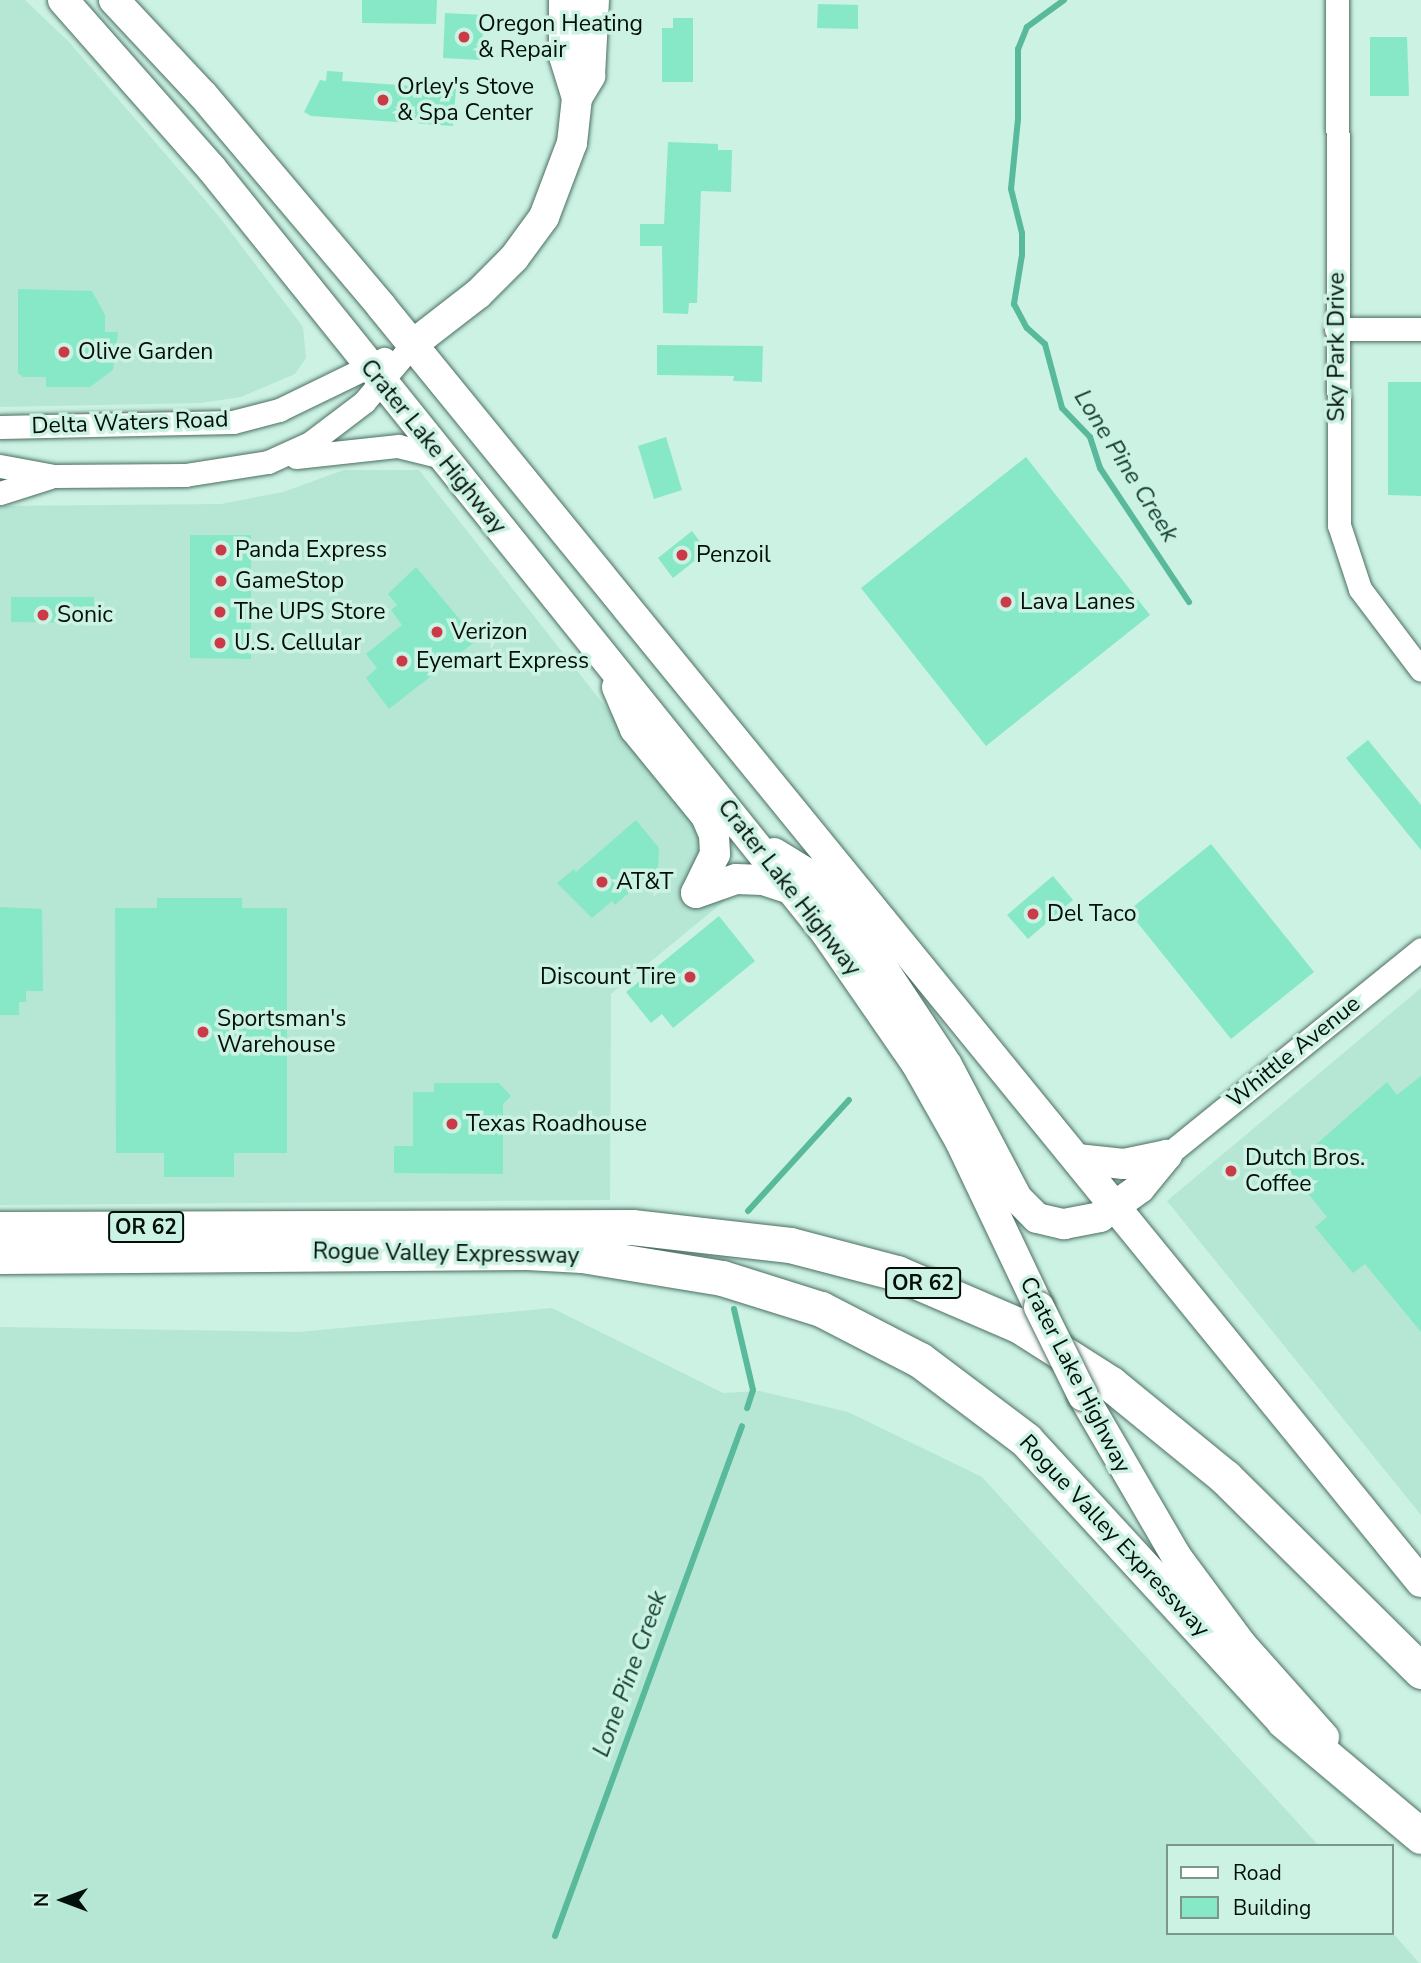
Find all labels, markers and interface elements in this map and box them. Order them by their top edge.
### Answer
place label: Oregon Heating & Repair [478,10,643,64]
marker: Oregon Heating & Repair [456,29,472,45]
place label: Orley's Stove & Spa Center [397,73,534,127]
marker: Orley's Stove & Spa Center [375,92,391,108]
street label: Sky Park Drive [1323,272,1351,422]
place label: Olive Garden [78,338,213,366]
marker: Olive Garden [56,344,72,360]
street label: Crater Lake Highway [354,354,512,540]
water label: Lone Pine Creek [1068,384,1184,548]
street label: Delta Waters Road [31,406,229,440]
place label: Panda Express [235,536,387,564]
place label: Penzoil [696,541,771,569]
marker: Panda Express [213,542,229,558]
marker: Penzoil [674,547,690,563]
place label: GameStop [235,567,344,595]
marker: GameStop [213,573,229,589]
place label: Lava Lanes [1020,588,1135,616]
marker: Lava Lanes [998,594,1014,610]
place label: The UPS Store [234,598,386,626]
place label: Sonic [57,601,113,629]
marker: The UPS Store [212,604,228,620]
marker: Sonic [35,607,51,623]
place label: Verizon [451,618,528,646]
marker: Verizon [429,624,445,640]
place label: U.S. Cellular [234,629,361,657]
marker: U.S. Cellular [212,635,228,651]
place label: Eyemart Express [416,647,589,675]
marker: Eyemart Express [394,653,410,669]
street label: Crater Lake Highway [712,794,866,982]
place label: AT&T [616,868,673,896]
marker: AT&T [594,874,610,890]
place label: Del Taco [1047,900,1137,928]
marker: Del Taco [1025,906,1041,922]
place label: Discount Tire [540,963,676,991]
marker: Discount Tire [682,969,698,985]
street label: Whittle Avenue [1222,990,1366,1114]
place label: Sportsman's Warehouse [217,1005,346,1059]
marker: Sportsman's Warehouse [195,1024,211,1040]
place label: Texas Roadhouse [466,1110,647,1138]
marker: Texas Roadhouse [444,1116,460,1132]
place label: Dutch Bros. Coffee [1245,1144,1365,1198]
marker: Dutch Bros. Coffee [1223,1163,1239,1179]
road number: OR 62 [108,1210,184,1244]
street label: Rogue Valley Expressway [312,1238,580,1270]
road number: OR 62 [884,1266,962,1300]
street label: Crater Lake Highway [1014,1272,1136,1478]
street label: Rogue Valley Expressway [1013,1429,1215,1643]
water label: Lone Pine Creek [587,1587,673,1761]
legend [1166,1844,1393,1935]
text: Road [1233,1859,1282,1887]
north arrow [28,1865,98,1935]
text: N [29,1893,55,1907]
text: Building [1233,1894,1311,1922]

